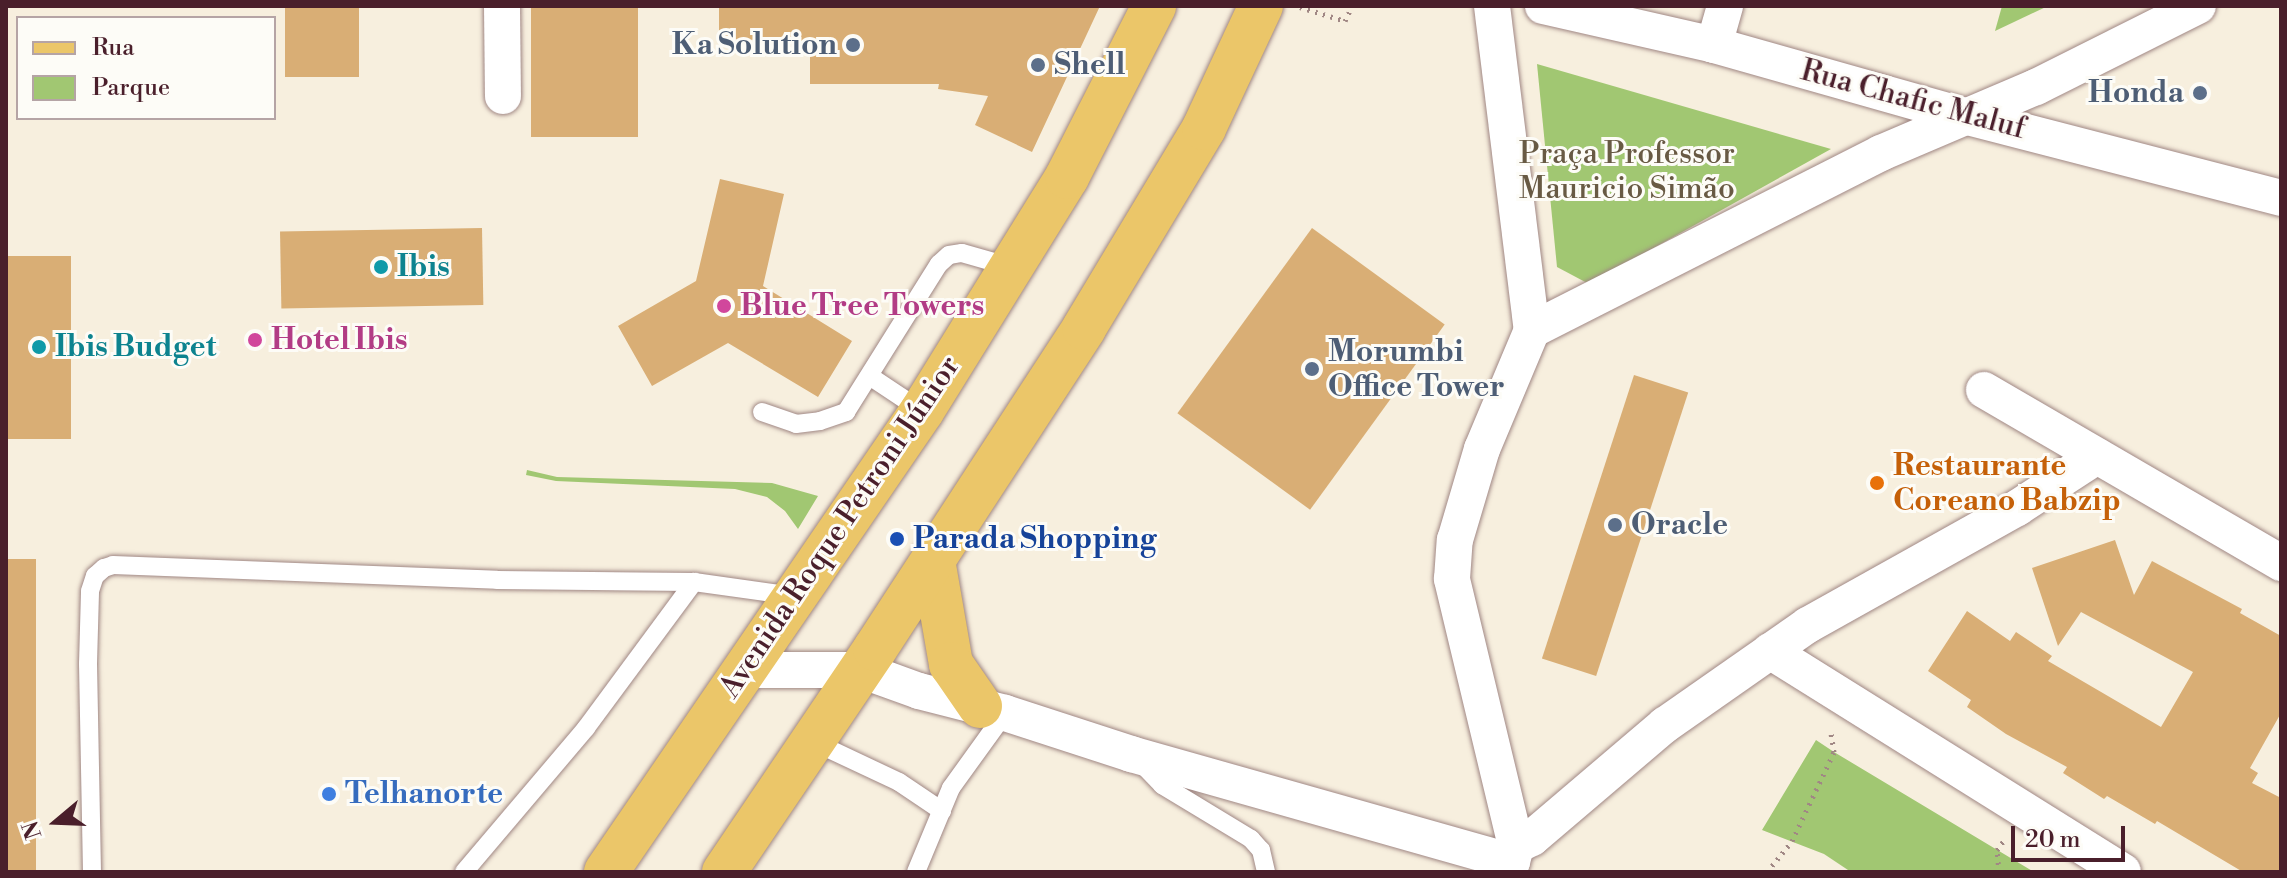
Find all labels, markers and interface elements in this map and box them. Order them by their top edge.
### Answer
legend [16,16,276,120]
place label: Ka Solution [672,27,837,63]
text: Rua [92,33,134,63]
marker: Ka Solution [844,36,862,54]
place label: Shell [1054,47,1125,83]
street label: Rua Chafic Maluf [1797,53,2029,147]
marker: Shell [1029,56,1047,74]
text: Parque [92,73,170,103]
place label: Honda [2088,75,2184,111]
marker: Honda [2191,84,2209,102]
park label: Praça Professor Mauricio Simão [1519,136,1735,206]
place label: Ibis [397,249,450,285]
marker: Ibis [372,258,390,276]
place label: Blue Tree Towers [740,288,984,324]
marker: Blue Tree Towers [715,297,733,315]
place label: Hotel Ibis [271,322,408,358]
place label: Ibis Budget [55,329,216,365]
marker: Hotel Ibis [246,331,264,349]
place label: Morumbi Office Tower [1328,334,1505,404]
marker: Ibis Budget [30,338,48,356]
street label: Avenida Roque Petroni Júnior [712,349,968,705]
marker: Morumbi Office Tower [1303,360,1321,378]
place label: Restaurante Coreano Babzip [1893,448,2121,518]
marker: Restaurante Coreano Babzip [1868,474,1886,492]
place label: Oracle [1631,507,1728,543]
marker: Oracle [1606,516,1624,534]
place label: Parada Shopping [913,521,1156,557]
marker: Parada Shopping [888,530,906,548]
place label: Telhanorte [345,776,503,812]
north arrow [16,782,96,862]
marker: Telhanorte [320,785,338,803]
scale bar [2015,810,2129,860]
text: N [17,817,48,843]
text: 20 m [2025,825,2081,855]

